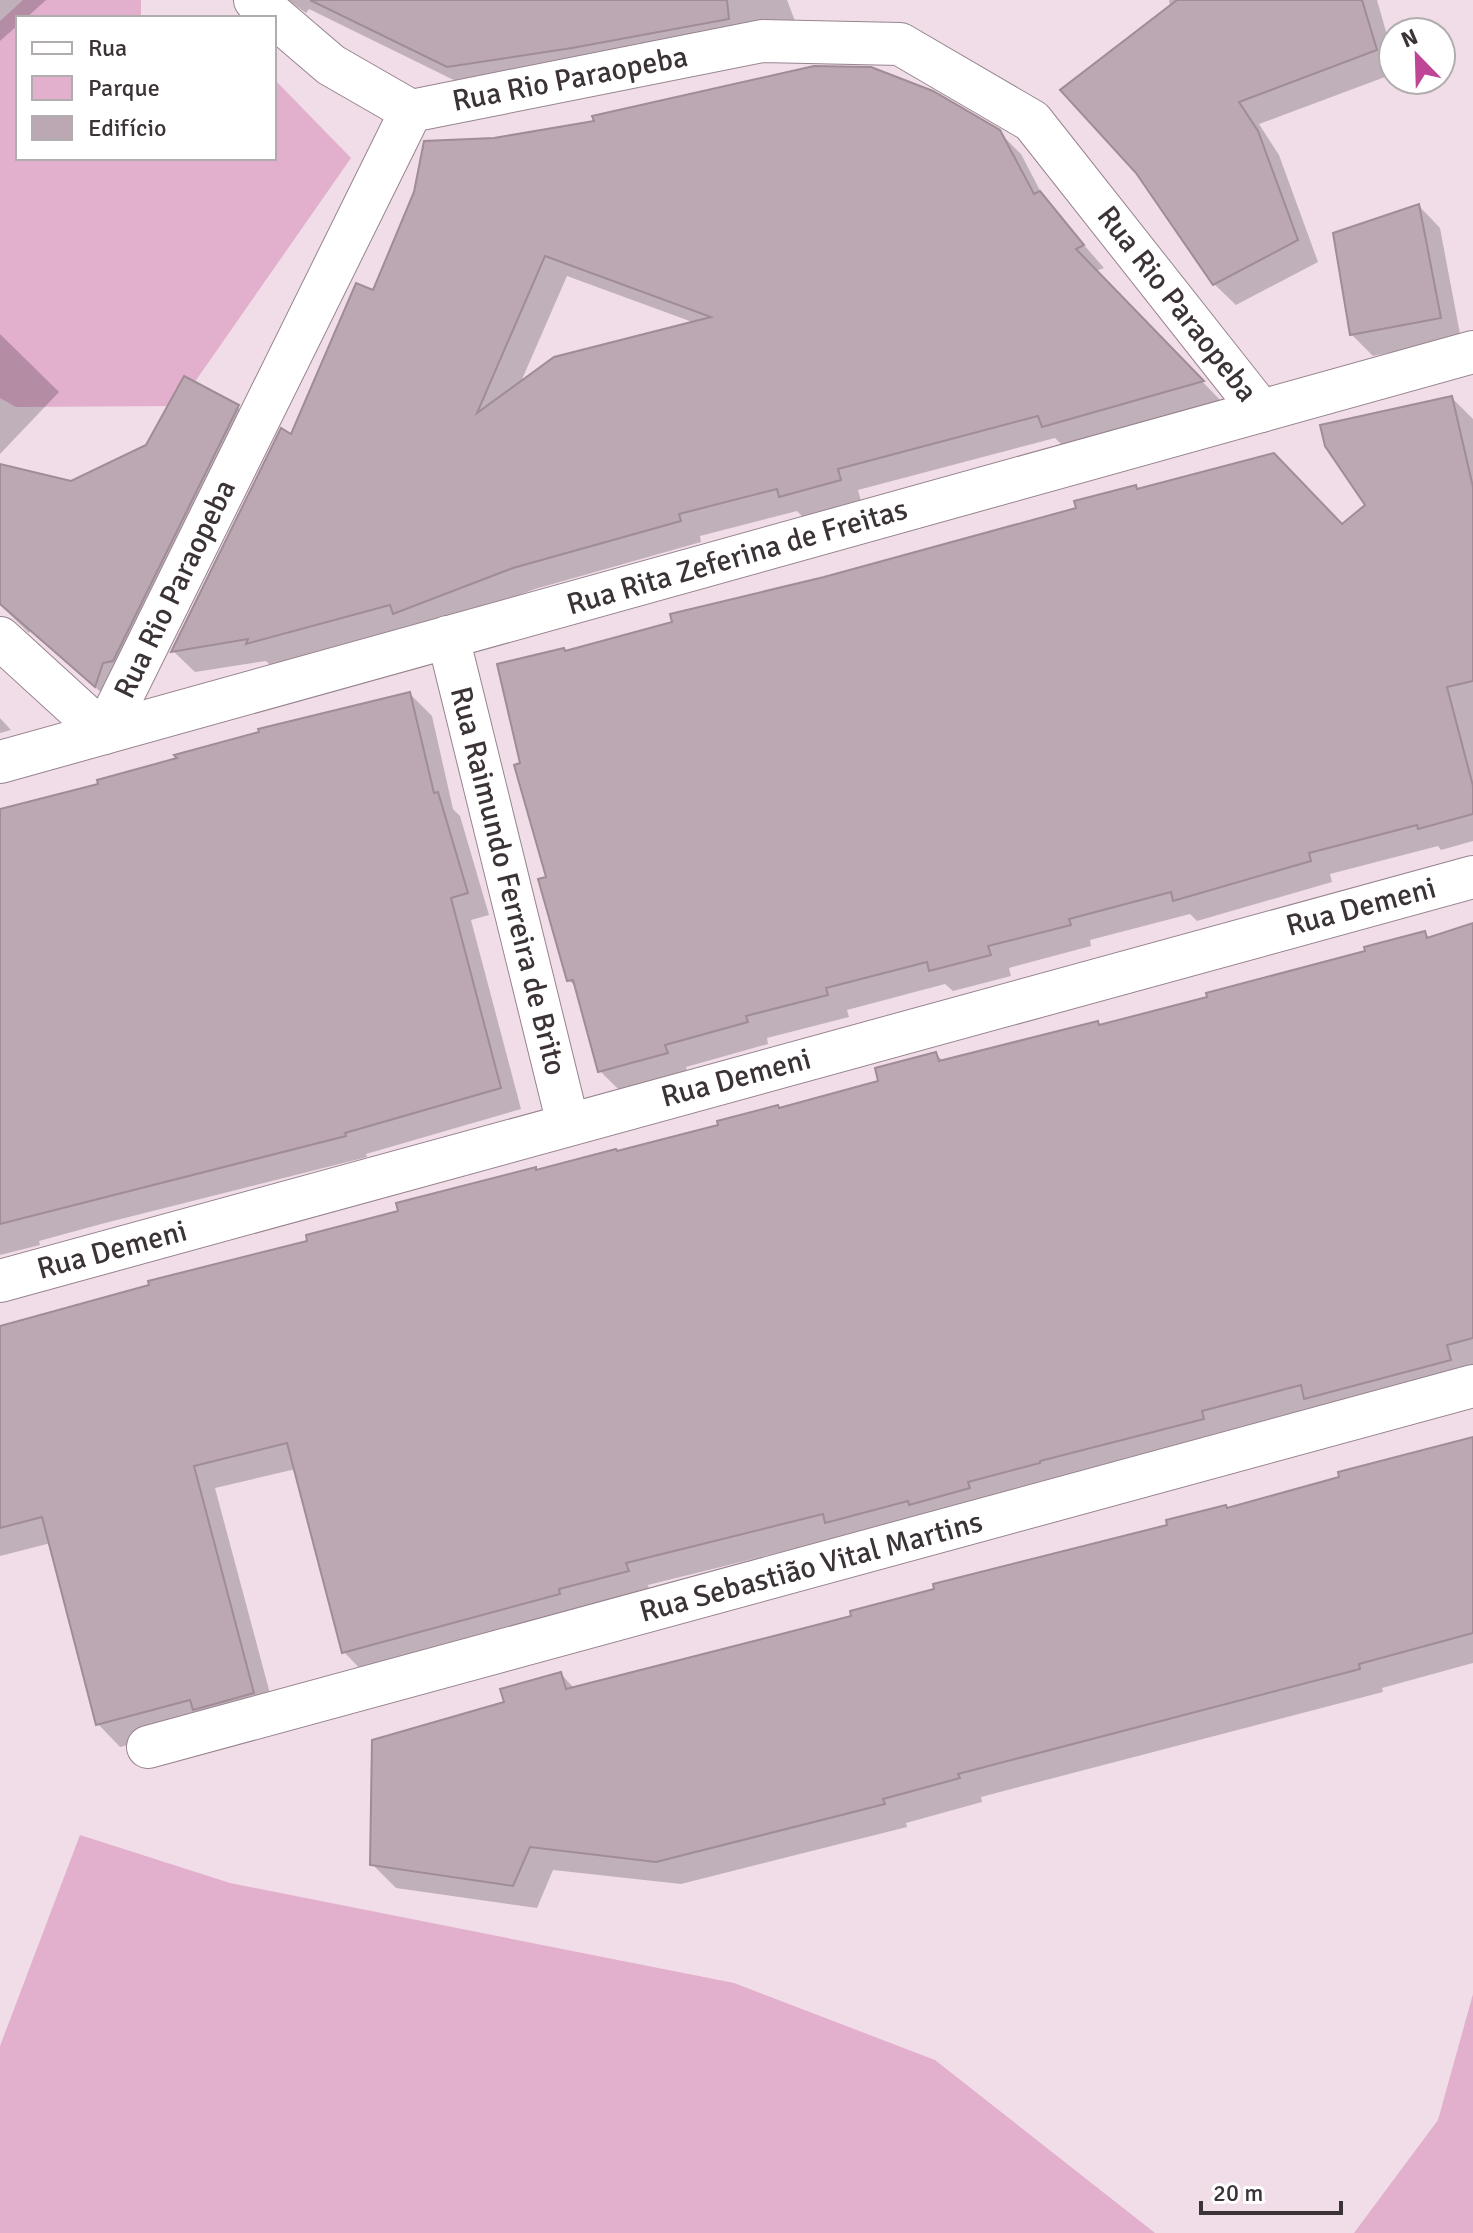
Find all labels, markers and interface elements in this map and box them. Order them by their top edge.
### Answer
legend [16,16,276,160]
north arrow [1377,16,1457,96]
text: N [1397,23,1422,53]
text: Rua [88,33,127,63]
street label: Rua Rio Paraopeba [449,38,691,120]
text: Parque [88,73,160,103]
text: Edifício [88,113,166,143]
street label: Rua Rio Paraopeba [1089,198,1265,410]
street label: Rua Rio Paraopeba [106,473,244,705]
street label: Rua Rita Zeferina de Freitas [563,491,911,623]
street label: Rua Raimundo Ferreira de Brito [442,683,574,1079]
street label: Rua Demeni [1282,869,1440,945]
street label: Rua Demeni [657,1040,815,1116]
street label: Rua Demeni [33,1212,191,1288]
street label: Rua Sebastião Vital Martins [636,1503,986,1631]
scale bar [1201,2165,1341,2215]
text: 20 m [1213,2178,1263,2208]

